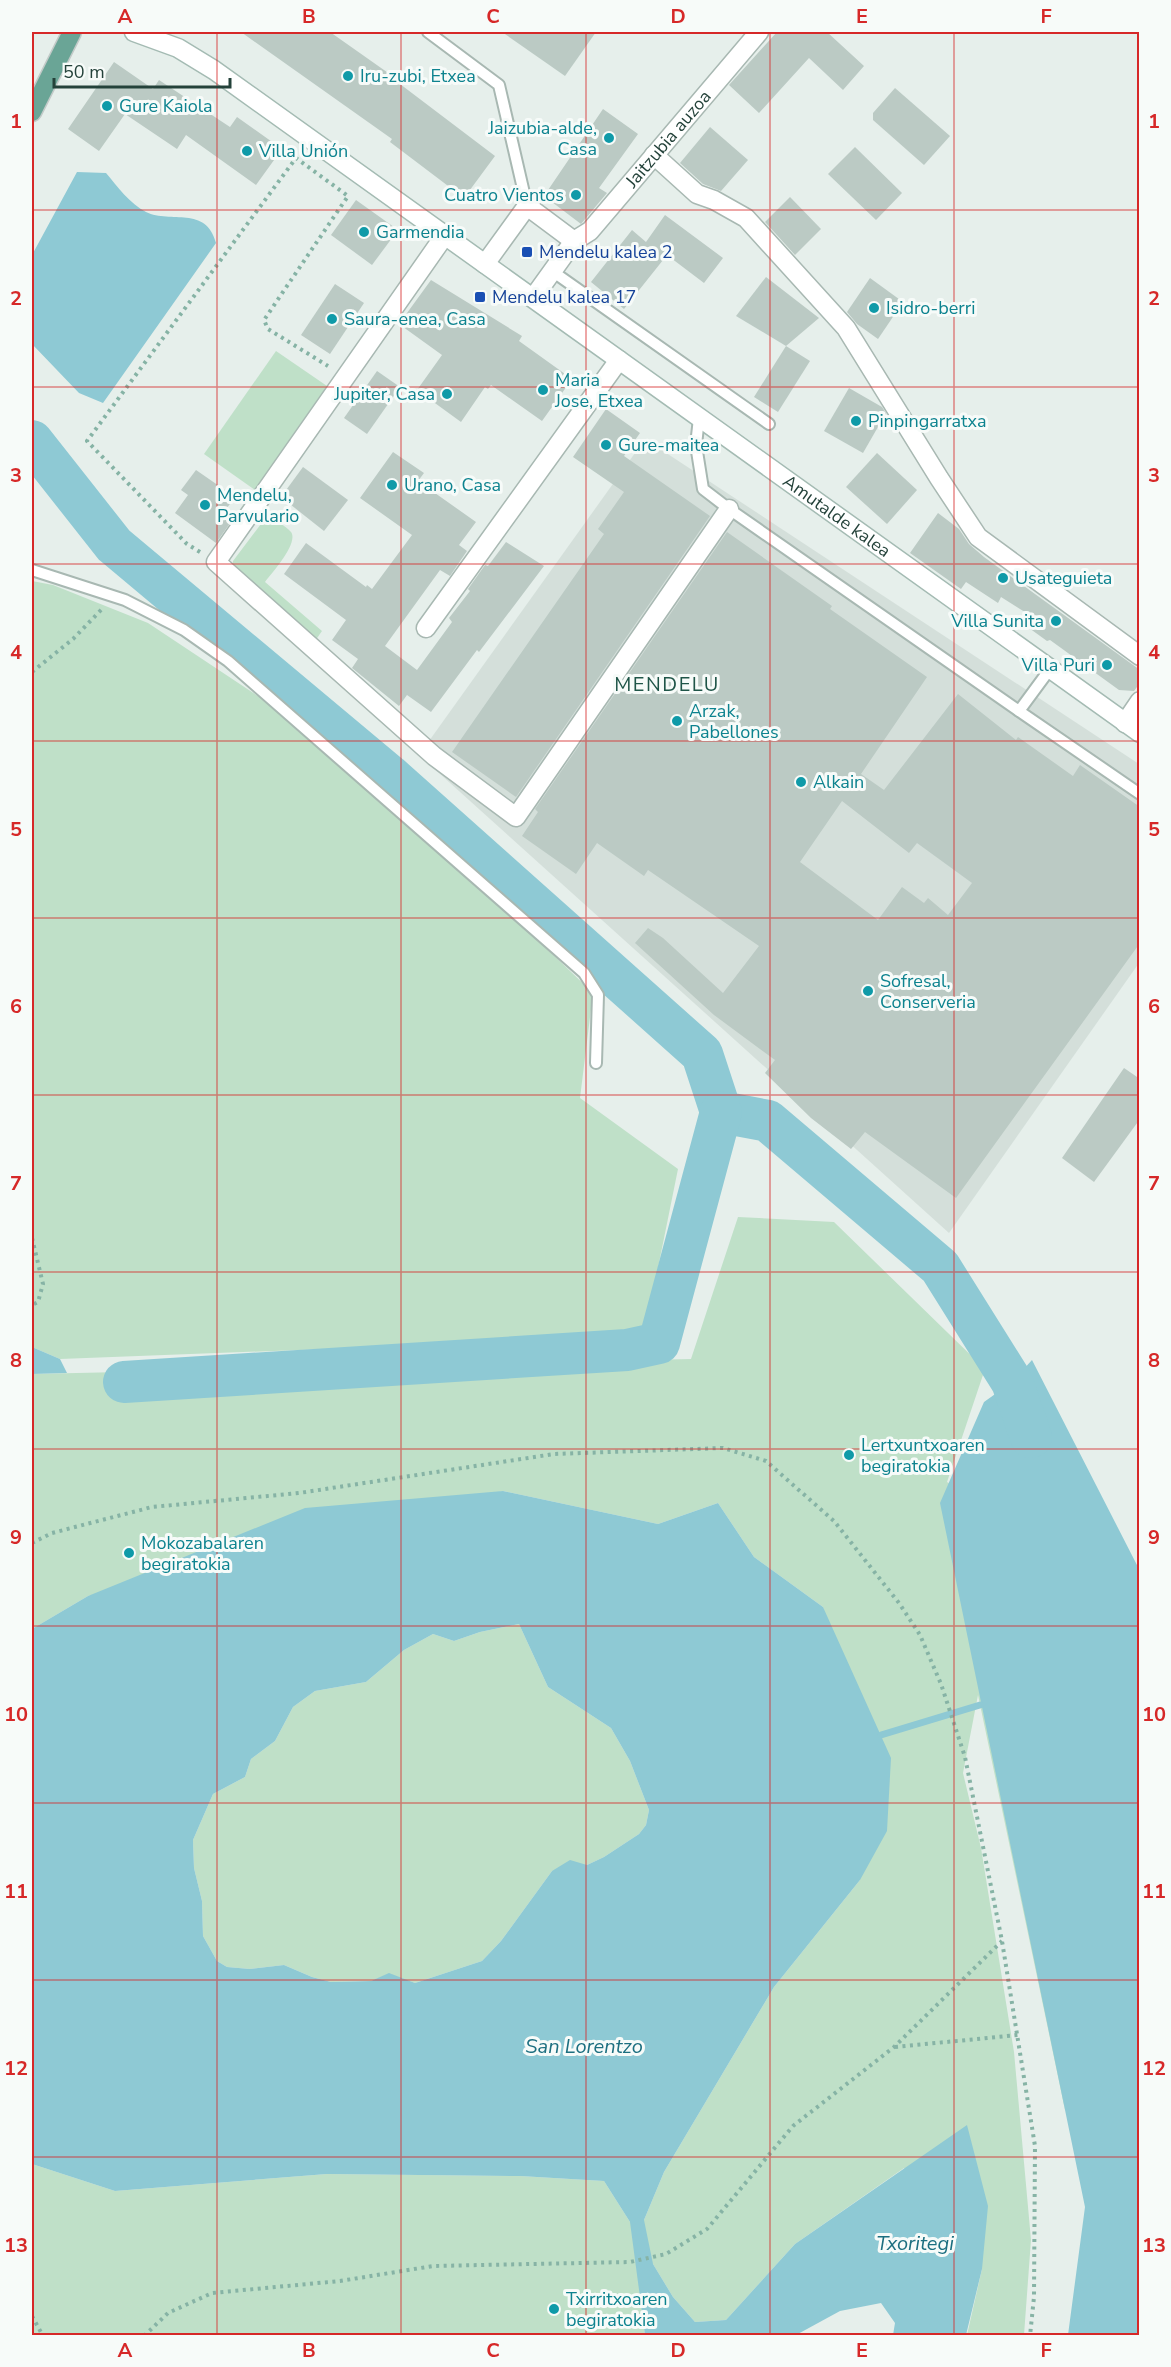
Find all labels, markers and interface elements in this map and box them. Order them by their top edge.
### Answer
text: A [118,3,133,30]
text: B [302,3,316,30]
text: C [486,3,500,30]
text: D [670,3,686,30]
text: E [856,3,868,30]
text: F [1040,3,1052,30]
scale bar [54,51,230,89]
text: 50 m [63,60,105,84]
place label: Iru-zubi, Etxea [360,64,476,88]
marker: Iru-zubi, Etxea [341,69,355,83]
street label: Jaitzubia auzoa [619,85,716,193]
place label: Gure Kaiola [119,94,213,118]
marker: Gure Kaiola [100,99,114,113]
text: 1 [10,108,22,135]
text: 1 [1148,108,1160,135]
place label: Jaizubia-alde, Casa [487,116,597,161]
marker: Jaizubia-alde, Casa [602,131,616,145]
place label: Villa Unión [258,139,348,163]
marker: Villa Unión [240,144,254,158]
place label: Cuatro Vientos [444,183,564,207]
marker: Cuatro Vientos [569,188,583,202]
place label: Garmendia [376,220,464,244]
marker: Garmendia [357,225,371,239]
place label: Mendelu kalea 2 [539,240,673,264]
marker: Mendelu kalea 2 [520,245,534,259]
text: 2 [10,285,22,312]
place label: Mendelu kalea 17 [492,285,636,309]
text: 2 [1148,285,1160,312]
marker: Mendelu kalea 17 [473,290,487,304]
place label: Isidro-berri [886,296,975,320]
marker: Isidro-berri [867,301,881,315]
place label: Saura-enea, Casa [344,307,486,331]
marker: Saura-enea, Casa [325,312,339,326]
place label: Maria Jose, Etxea [554,368,643,413]
place label: Jupiter, Casa [333,382,435,406]
marker: Maria Jose, Etxea [536,383,550,397]
marker: Jupiter, Casa [440,387,454,401]
place label: Pinpingarratxa [868,409,987,433]
marker: Pinpingarratxa [849,414,863,428]
place label: Gure-maitea [618,433,719,457]
marker: Gure-maitea [599,438,613,452]
text: 3 [10,462,22,489]
text: 3 [1148,462,1160,489]
street label: Amutalde kalea [778,469,896,563]
place label: Urano, Casa [404,473,501,497]
marker: Urano, Casa [385,478,399,492]
place label: Mendelu, Parvulario [217,483,299,528]
marker: Mendelu, Parvulario [198,498,212,512]
place label: Usateguieta [1015,566,1112,590]
marker: Usateguieta [996,571,1010,585]
place label: Villa Sunita [950,609,1044,633]
marker: Villa Sunita [1049,614,1063,628]
text: 4 [10,639,22,666]
text: 4 [1148,639,1160,666]
place label: Villa Puri [1021,653,1095,677]
marker: Villa Puri [1100,658,1114,672]
district label: MENDELU [614,671,720,698]
place label: Arzak, Pabellones [689,699,779,744]
marker: Arzak, Pabellones [670,714,684,728]
place label: Alkain [813,770,864,794]
marker: Alkain [794,775,808,789]
text: 5 [10,816,22,843]
text: 5 [1148,816,1160,843]
place label: Sofresal, Conserveria [880,969,976,1014]
marker: Sofresal, Conserveria [861,984,875,998]
text: 6 [10,993,22,1020]
text: 6 [1148,993,1160,1020]
text: 7 [10,1170,22,1197]
text: 7 [1148,1170,1160,1197]
text: 8 [10,1347,22,1374]
text: 8 [1148,1347,1160,1374]
place label: Lertxuntxoaren begiratokia [861,1433,985,1478]
marker: Lertxuntxoaren begiratokia [842,1448,856,1462]
text: 9 [10,1524,22,1551]
text: 9 [1148,1524,1160,1551]
place label: Mokozabalaren begiratokia [141,1531,264,1576]
marker: Mokozabalaren begiratokia [122,1546,136,1560]
text: 10 [4,1701,28,1728]
text: 10 [1142,1701,1166,1728]
text: 11 [4,1878,28,1905]
text: 11 [1142,1878,1166,1905]
water label: San Lorentzo [525,2033,643,2060]
text: 12 [4,2055,28,2082]
text: 12 [1142,2055,1166,2082]
water label: Txoritegi [876,2230,954,2257]
text: 13 [4,2232,28,2259]
text: 13 [1142,2232,1166,2259]
place label: Txirritxoaren begiratokia [566,2287,668,2332]
marker: Txirritxoaren begiratokia [547,2302,561,2316]
text: A [118,2337,133,2364]
text: B [302,2337,316,2364]
text: C [486,2337,500,2364]
text: D [670,2337,686,2364]
text: E [856,2337,868,2364]
text: F [1040,2337,1052,2364]

